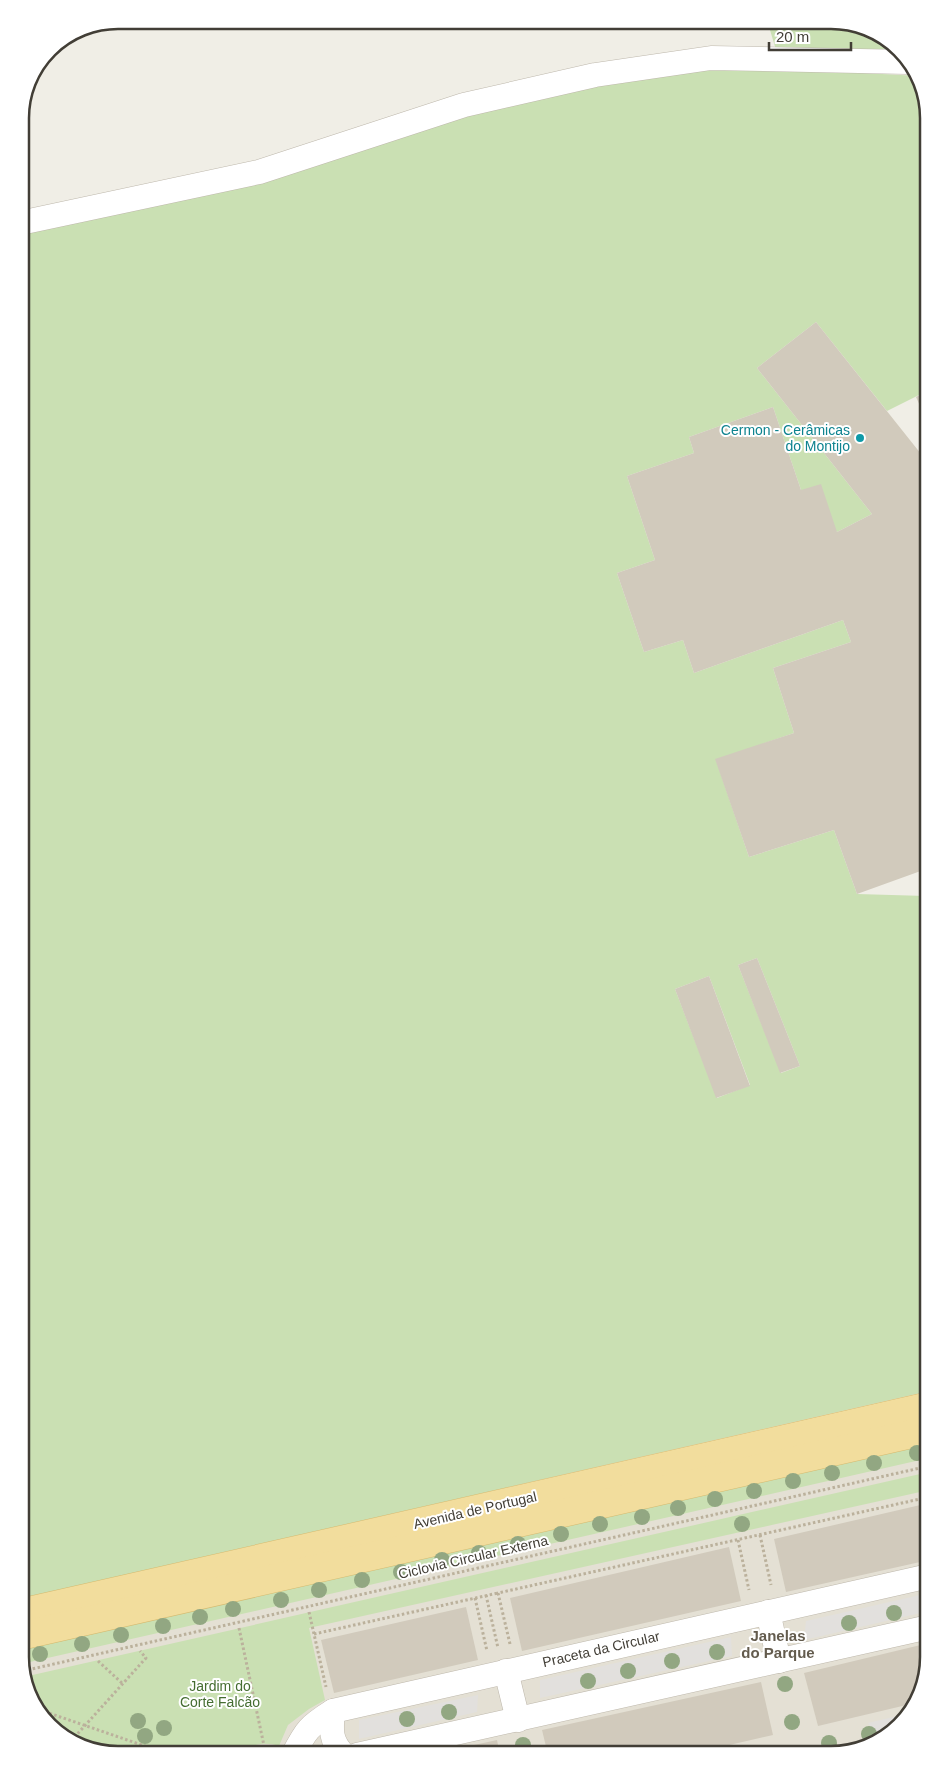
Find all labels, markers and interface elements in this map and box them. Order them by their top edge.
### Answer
scale bar [769,20,852,52]
text: 20 m [776,28,809,45]
place label: Cermon - Cerâmicas do Montijo [721,422,850,454]
marker: Cermon - Cerâmicas do Montijo [854,432,866,444]
street label: Avenida de Portugal [412,1488,538,1532]
street label: Ciclovia Circular Externa [397,1532,550,1582]
district label: Janelas do Parque [741,1627,815,1661]
street label: Praceta da Circular [541,1628,662,1670]
park label: Jardim do Corte Falcão [180,1678,260,1710]

